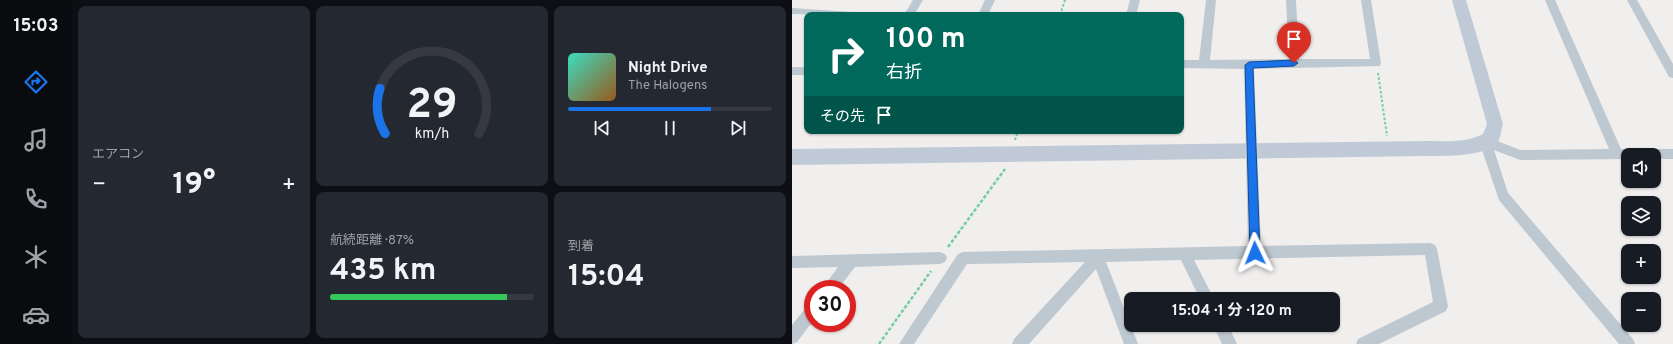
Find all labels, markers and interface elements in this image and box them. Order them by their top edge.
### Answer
text: 15:03 [13,15,59,38]
text: 100 m [886,22,966,58]
pin [1277,22,1311,63]
icon: right [820,28,872,80]
icon: arrive [1283,28,1305,50]
text: Night Drive [628,59,708,78]
text: 右折 [886,62,922,85]
icon: directions [22,68,50,96]
text: The Halogens [628,78,707,94]
text: 29 [407,80,458,133]
icon: arrive [873,104,895,126]
text: その先 [820,108,865,127]
icon: previous [591,117,613,139]
icon: pause [659,117,681,139]
icon: next [727,117,749,139]
text: km/h [415,124,449,142]
icon: music [22,126,50,154]
text: エアコン [92,147,144,163]
map controls [1621,148,1661,332]
button: sound [1621,148,1661,188]
text: 19° [173,167,215,204]
text: − [92,172,106,199]
text: + [282,172,296,199]
icon: phone [22,185,50,213]
button: layers [1621,196,1661,236]
position arrow [1234,232,1276,274]
text: 航続距離 · 87% [330,233,414,249]
text: 到着 [568,239,594,255]
icon: climate [22,243,50,271]
button: + [1621,244,1661,284]
text: 435 km [330,253,436,290]
text: 15:04 [568,259,645,296]
speed limit sign: 30 [804,280,856,332]
button: − [1621,292,1661,332]
icon: car [22,301,50,329]
text: 15:04 · 1 分 · 120 m [1172,302,1292,321]

